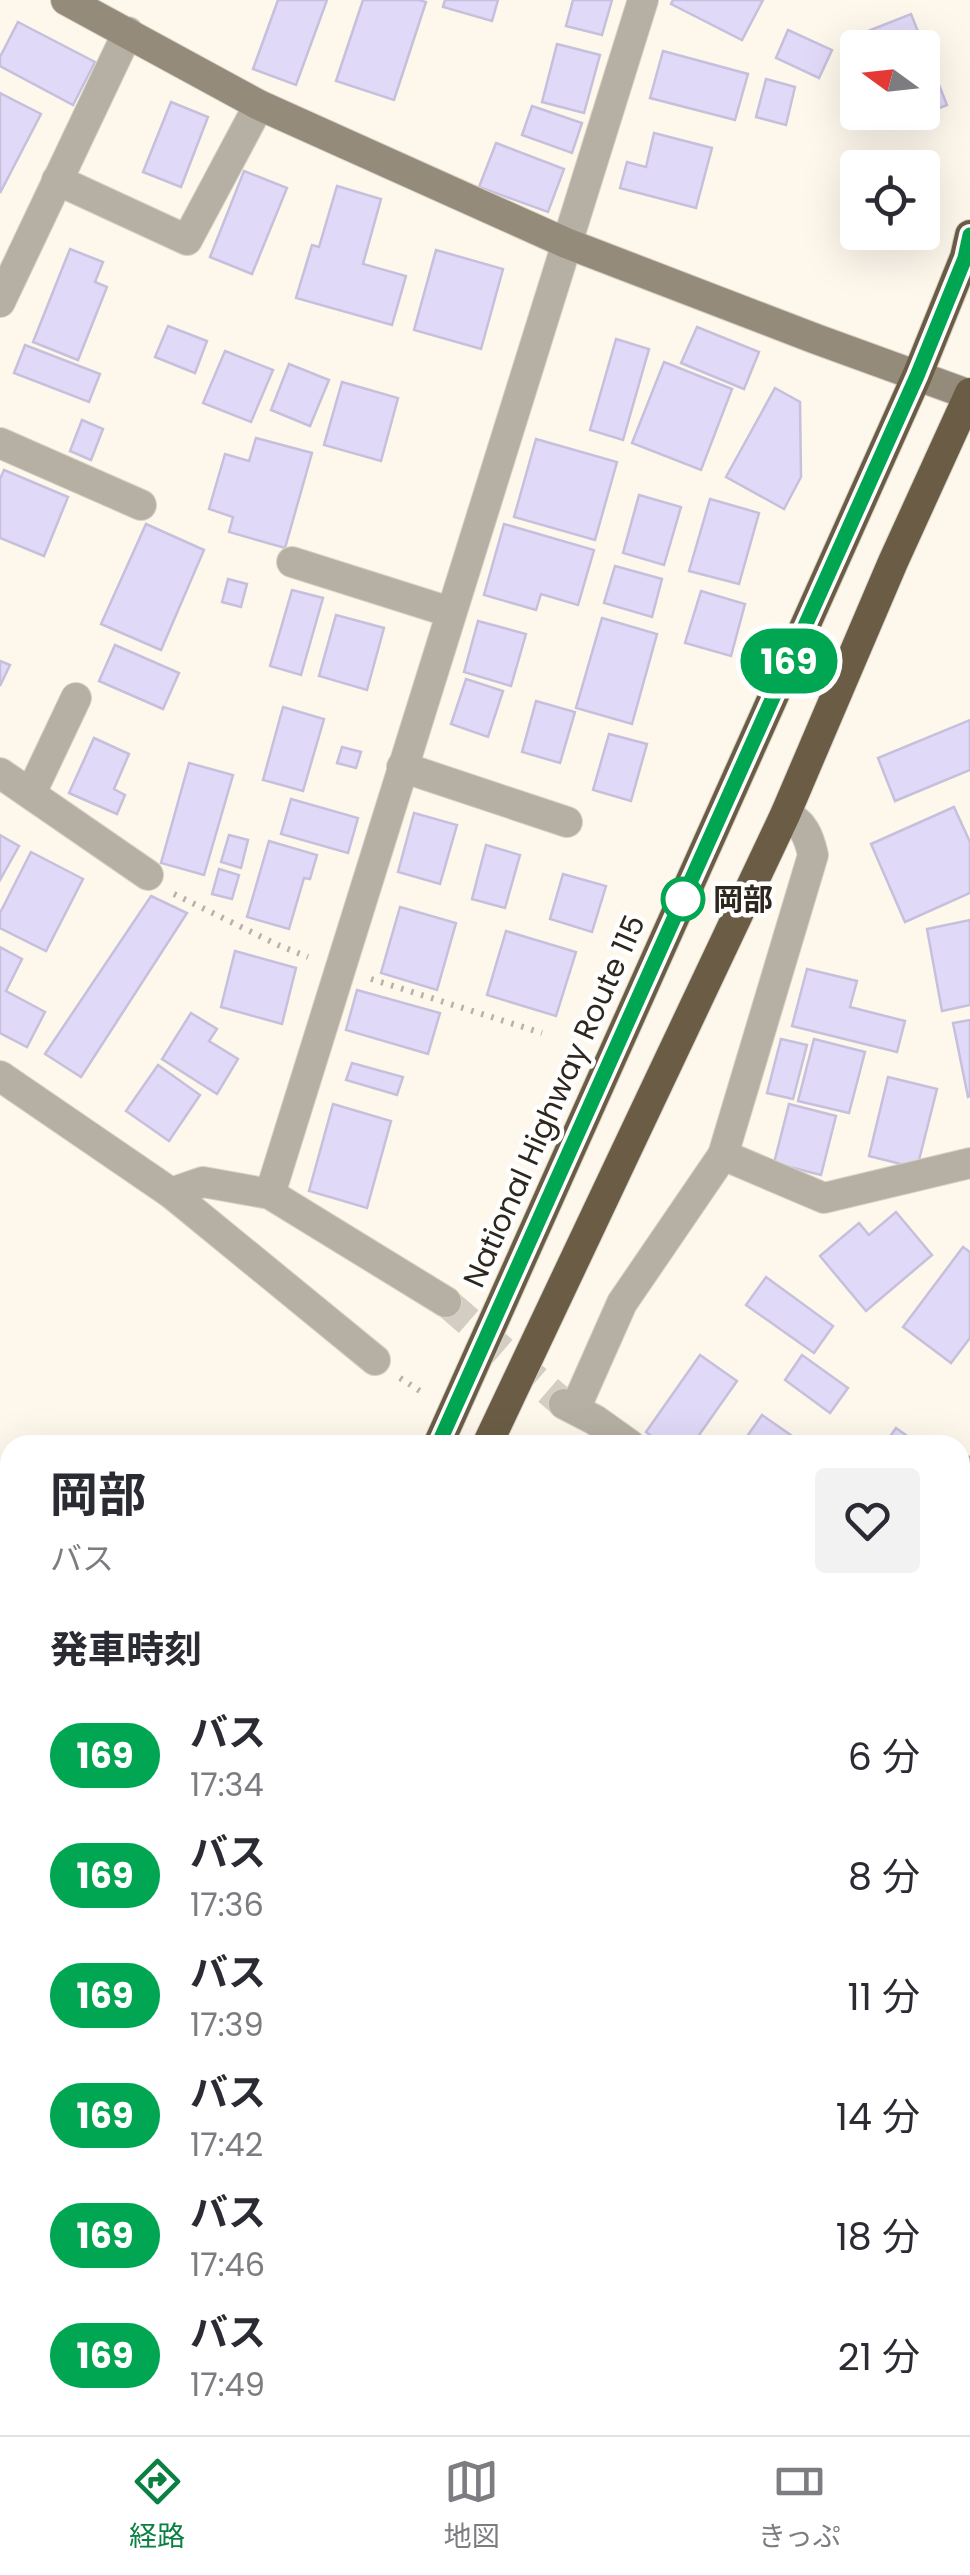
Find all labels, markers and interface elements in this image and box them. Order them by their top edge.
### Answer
north arrow [840,30,940,130]
map controls [840,30,940,250]
button: locate [840,150,940,250]
line badge: 169 [732,628,846,694]
text: 169 [761,637,817,686]
marker: 岡部 [662,878,704,920]
place label: 岡部 [713,878,773,921]
street label: National Highway Route 115 [452,908,656,1294]
text: 岡部 [50,1462,146,1529]
button: heart [815,1468,920,1573]
text: バス [50,1536,114,1581]
text: 発車時刻 [50,1623,202,1676]
text: バス [190,1706,266,1759]
text: 6 分 [848,1730,920,1783]
text: 169 [77,1731,133,1780]
text: 17:34 [190,1762,264,1807]
text: バス [190,1826,266,1879]
text: 8 分 [848,1850,920,1903]
text: 169 [77,1851,133,1900]
text: 17:36 [190,1882,264,1927]
text: バス [190,1946,266,1999]
text: 11 分 [848,1970,920,2023]
text: 169 [77,1971,133,2020]
text: 17:39 [190,2002,264,2047]
text: バス [190,2066,266,2119]
text: 14 分 [836,2090,920,2143]
text: 169 [77,2091,133,2140]
text: 17:42 [190,2122,263,2167]
text: バス [190,2186,266,2239]
text: 18 分 [836,2210,920,2263]
text: 169 [77,2211,133,2260]
text: 17:46 [190,2242,265,2287]
text: バス [190,2306,266,2359]
text: 21 分 [838,2330,920,2383]
text: 169 [77,2331,133,2380]
text: 17:49 [190,2362,265,2407]
tab: 経路 [129,2454,185,2558]
tab: 地図 [444,2454,500,2558]
tab: きっぷ [758,2454,841,2558]

